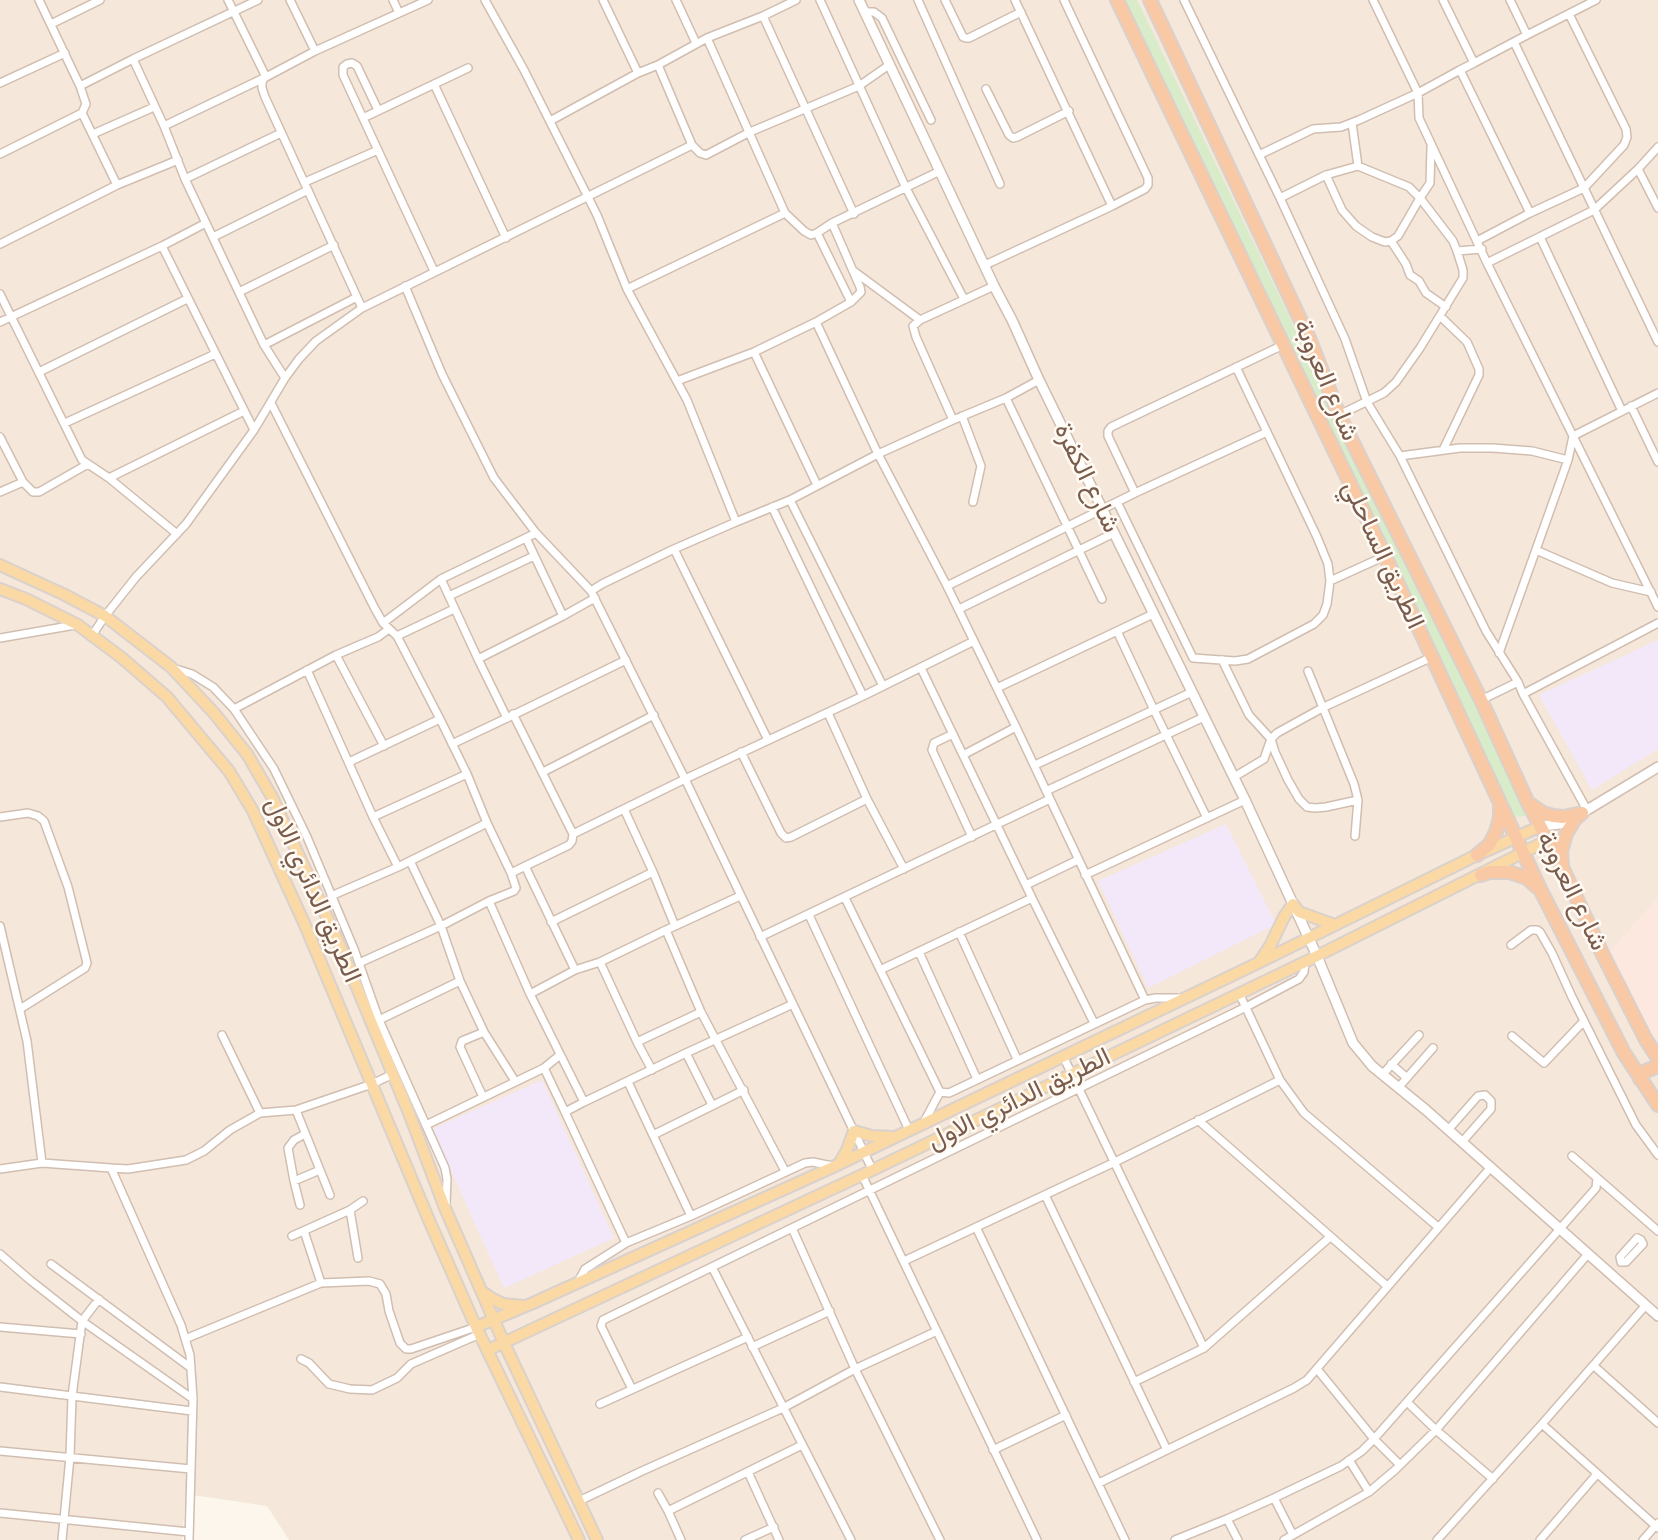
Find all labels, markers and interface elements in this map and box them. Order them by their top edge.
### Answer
street label: شارع العروبة [1286,315,1366,445]
street label: شارع الكفرة [1047,418,1127,538]
street label: الطريق الساحلي [1335,476,1431,634]
street label: الطريق الدائري الاول [258,792,368,988]
street label: شارع العروبة [1530,826,1614,956]
street label: الطريق الدائري الاول [922,1041,1116,1157]

